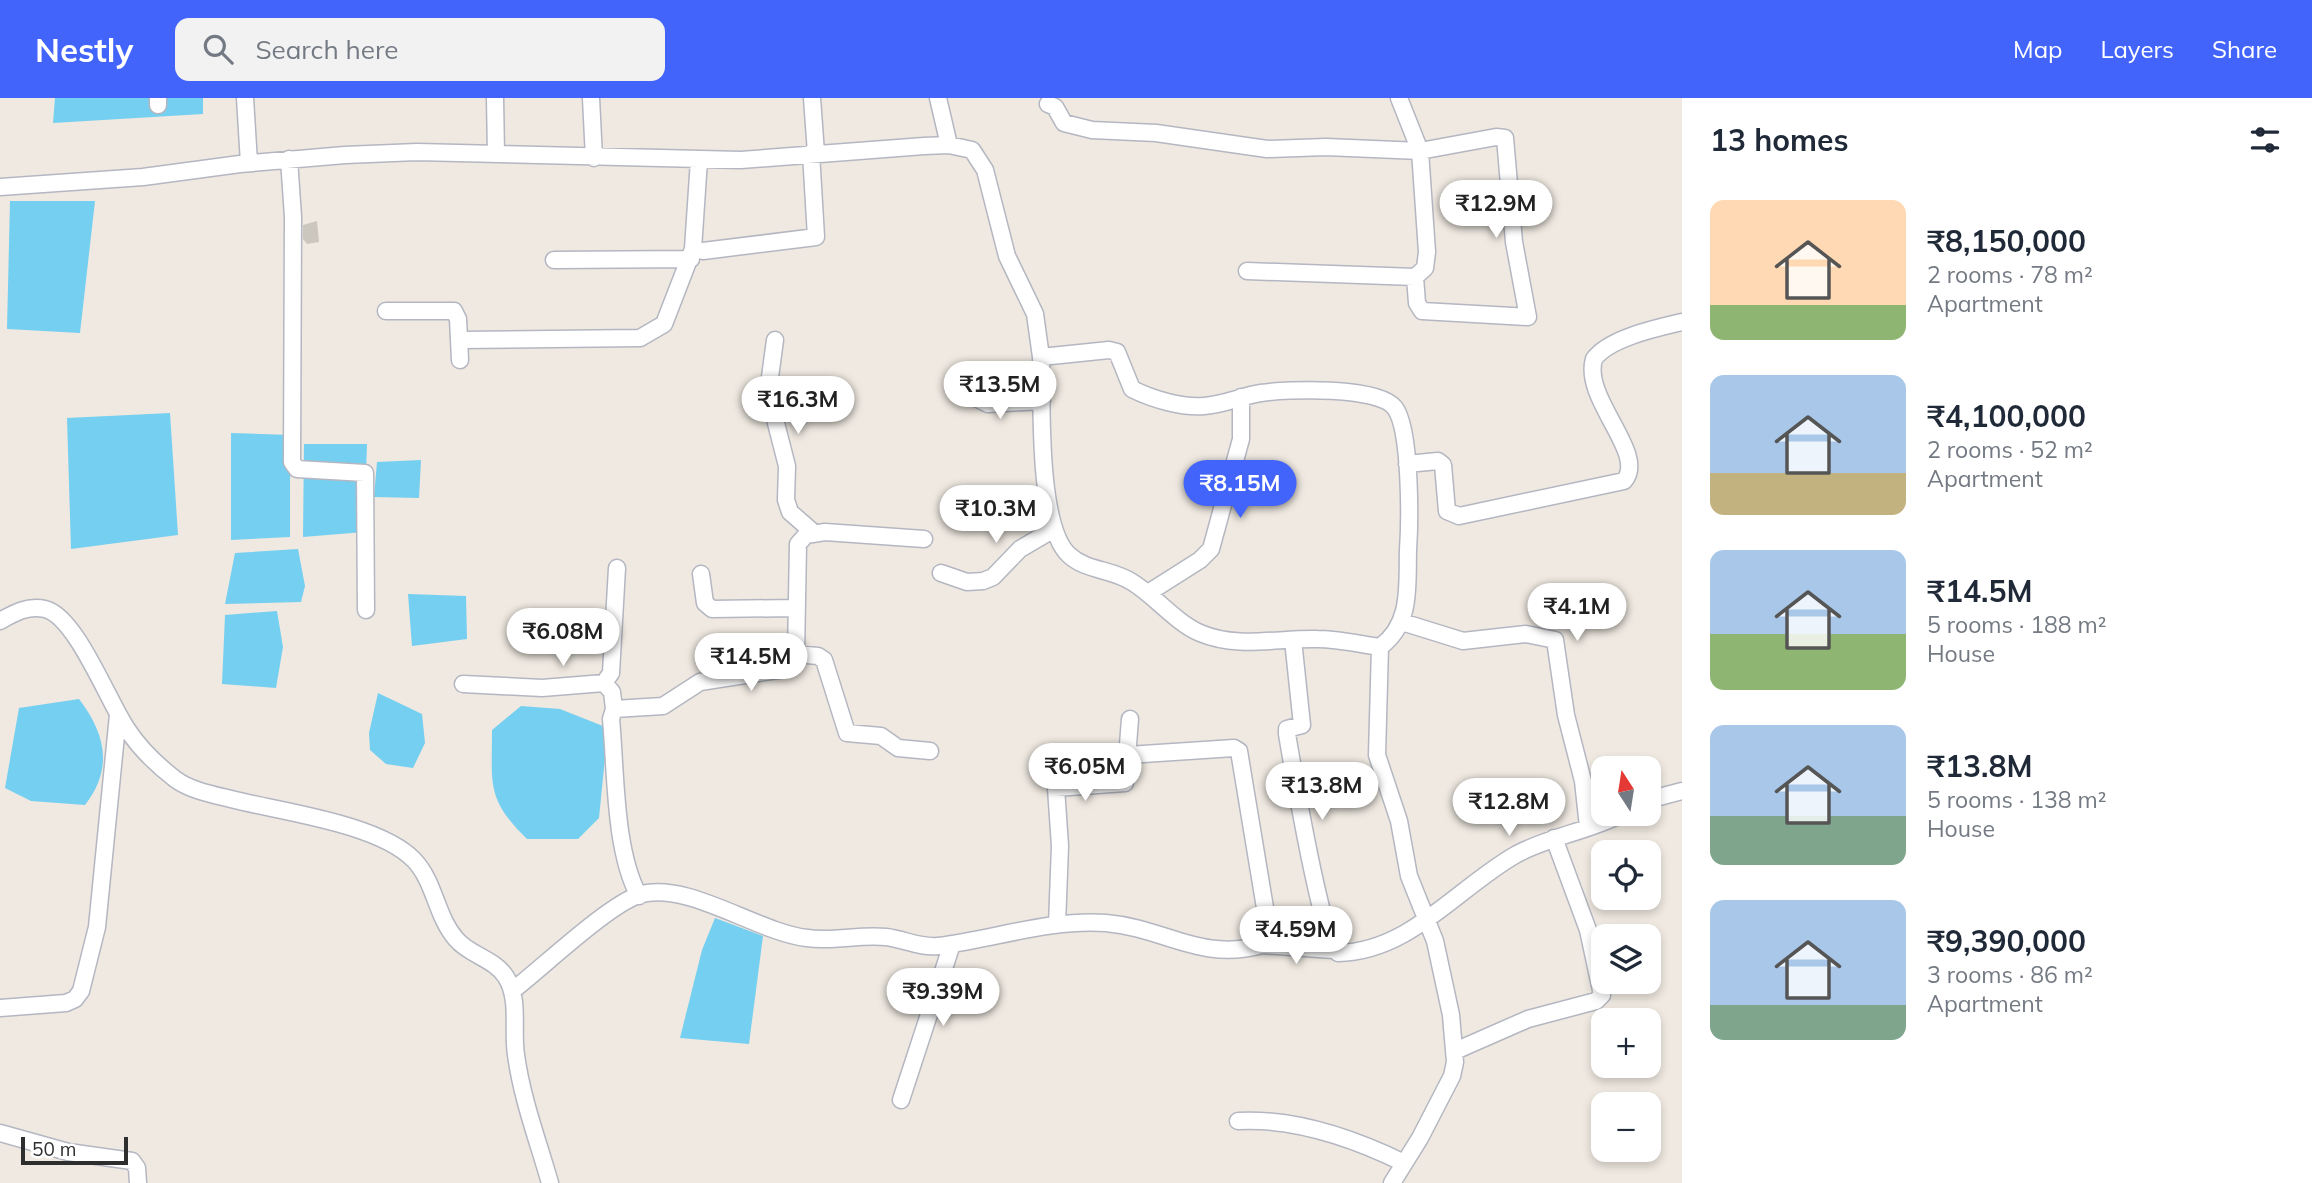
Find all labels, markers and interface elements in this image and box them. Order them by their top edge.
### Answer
search box [175,18,665,81]
text: Nestly [35,29,133,70]
icon: search [199,30,237,68]
text: Search here [255,33,398,66]
text: Map [2013,34,2062,64]
text: Layers [2100,34,2174,64]
text: Share [2212,34,2277,64]
text: 13 homes [1710,121,1849,159]
icon: filters [2246,121,2284,159]
pin: ₹12.9M [1439,180,1553,240]
text: ₹12.9M [1456,188,1536,217]
text: ₹8,150,000 [1927,222,2086,260]
icon: home [1766,228,1850,312]
text: 2 rooms · 78 m² [1927,260,2093,289]
text: Apartment [1927,289,2043,318]
pin: ₹13.5M [943,362,1057,421]
text: ₹13.5M [960,369,1040,398]
pin: ₹16.3M [741,376,855,436]
text: ₹16.3M [758,384,838,413]
text: ₹4,100,000 [1927,397,2086,435]
icon: home [1766,403,1850,487]
text: 2 rooms · 52 m² [1927,435,2093,464]
pin: ₹8.15M [1183,460,1297,520]
text: Apartment [1927,464,2043,493]
text: ₹8.15M [1200,468,1280,497]
pin: ₹10.3M [939,486,1053,545]
text: ₹10.3M [956,493,1036,522]
text: ₹14.5M [1927,572,2033,610]
icon: home [1766,578,1850,662]
pin: ₹4.1M [1528,584,1626,643]
text: ₹4.1M [1543,591,1611,620]
pin: ₹6.08M [506,608,620,668]
text: 5 rooms · 188 m² [1927,610,2107,639]
text: ₹6.08M [523,616,603,645]
pin: ₹14.5M [694,634,808,693]
text: House [1927,639,1995,668]
text: ₹14.5M [711,641,791,670]
pin: ₹6.05M [1028,744,1142,803]
text: ₹13.8M [1927,747,2033,785]
text: ₹6.05M [1045,751,1125,780]
icon: home [1766,753,1850,837]
north arrow [1591,756,1661,826]
map controls [1591,756,1661,1162]
pin: ₹13.8M [1265,762,1379,822]
text: ₹13.8M [1282,770,1362,799]
pin: ₹12.8M [1452,778,1566,838]
text: 5 rooms · 138 m² [1927,785,2107,814]
text: ₹12.8M [1469,786,1549,815]
text: House [1927,814,1995,843]
button: locate [1591,840,1661,910]
pin: ₹4.59M [1239,906,1353,966]
text: ₹4.59M [1256,914,1336,943]
text: ₹9,390,000 [1927,922,2086,960]
button: layers [1591,924,1661,994]
icon: home [1766,928,1850,1012]
text: 3 rooms · 86 m² [1927,960,2093,989]
pin: ₹9.39M [886,968,1000,1028]
text: ₹9.39M [903,976,983,1005]
text: Apartment [1927,989,2043,1018]
button: + [1591,1008,1661,1078]
button: − [1591,1092,1661,1162]
scale bar [21,1134,128,1166]
text: 50 m [32,1137,76,1161]

